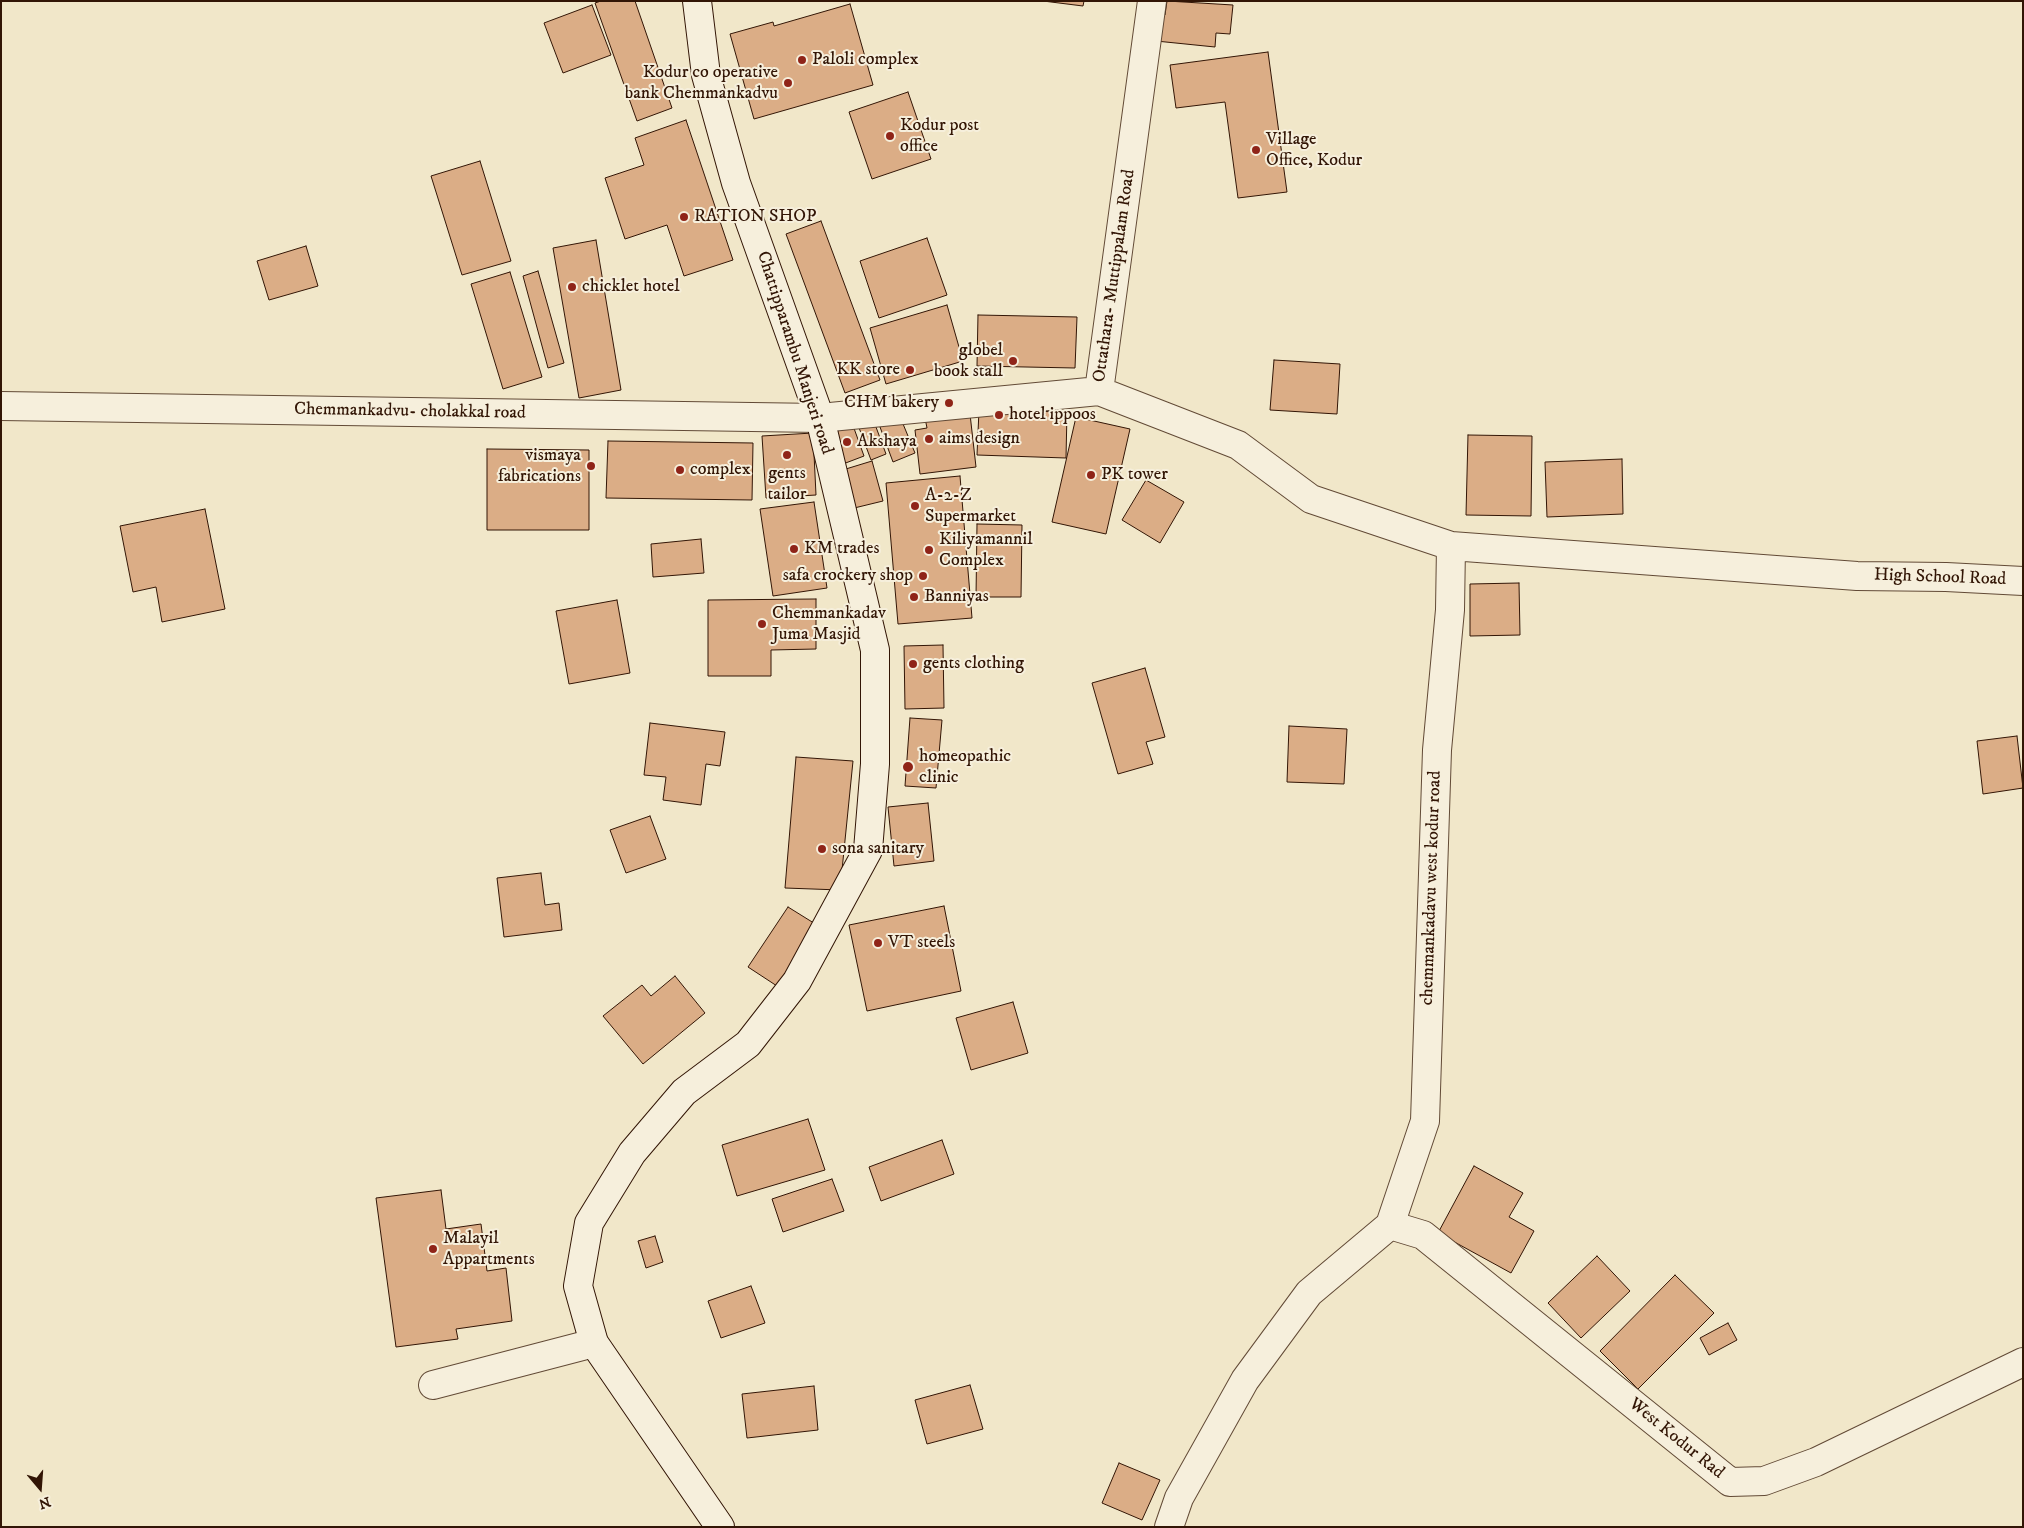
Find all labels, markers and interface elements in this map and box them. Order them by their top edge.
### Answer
place label: Paloli complex [812,49,919,71]
marker: Paloli complex [796,54,808,66]
place label: Kodur co operative bank Chemmankadvu [625,62,778,104]
marker: Kodur co operative bank Chemmankadvu [782,77,794,89]
place label: Kodur post office [900,115,979,158]
place label: Village Office, Kodur [1266,129,1362,172]
marker: Kodur post office [884,130,896,142]
marker: Village Office, Kodur [1250,144,1262,156]
street label: Ottathara- Muttippalam Road [1089,168,1141,384]
place label: RATION SHOP [694,206,816,228]
marker: RATION SHOP [678,211,690,223]
street label: Chattipparambu Manjeri road [751,249,837,457]
place label: chicklet hotel [582,276,680,298]
marker: chicklet hotel [566,281,578,293]
place label: globel book stall [934,340,1003,382]
marker: globel book stall [1007,355,1019,367]
place label: KK store [836,359,900,381]
marker: KK store [904,364,916,376]
place label: CHM bakery [844,392,939,414]
marker: CHM bakery [943,397,955,409]
street label: Chemmankadvu- cholakkal road [294,399,526,425]
place label: hotel ippoos [1009,404,1096,426]
marker: hotel ippoos [993,409,1005,421]
place label: aims design [939,428,1020,450]
place label: Akshaya [857,431,917,453]
marker: aims design [923,433,935,445]
marker: Akshaya [841,436,853,448]
place label: vismaya fabrications [498,445,581,488]
marker: gents tailor [781,449,793,461]
place label: complex [690,459,751,481]
marker: vismaya fabrications [585,460,597,472]
place label: gents tailor [768,463,806,506]
marker: complex [674,464,686,476]
place label: PK tower [1101,464,1168,486]
marker: PK tower [1085,469,1097,481]
place label: A-2-Z Supermarket [925,485,1016,528]
marker: A-2-Z Supermarket [909,500,921,512]
place label: Kiliyamannil Complex [939,529,1033,572]
place label: KM trades [804,538,880,560]
marker: KM trades [788,543,800,555]
marker: Kiliyamannil Complex [923,544,935,556]
place label: safa crockery shop [783,565,913,587]
street label: High School Road [1873,565,2007,591]
marker: safa crockery shop [917,570,929,582]
place label: Banniyas [924,586,989,608]
marker: Banniyas [908,591,920,603]
place label: Chemmankadav Juma Masjid [772,603,886,646]
marker: Chemmankadav Juma Masjid [756,618,768,630]
place label: gents clothing [923,653,1024,675]
marker: gents clothing [907,658,919,670]
place label: homeopathic clinic [919,746,1011,789]
marker: homeopathic clinic [901,760,915,774]
street label: chemmankadavu west kodur road [1417,770,1447,1006]
place label: sona sanitary [832,838,924,860]
marker: sona sanitary [816,843,828,855]
place label: VT steels [888,932,955,954]
marker: VT steels [872,937,884,949]
place label: Malayil Appartments [443,1228,535,1270]
marker: Malayil Appartments [427,1243,439,1255]
street label: West Kodur Rad [1624,1394,1728,1484]
north arrow [15,1463,65,1513]
text: N [36,1492,53,1513]

